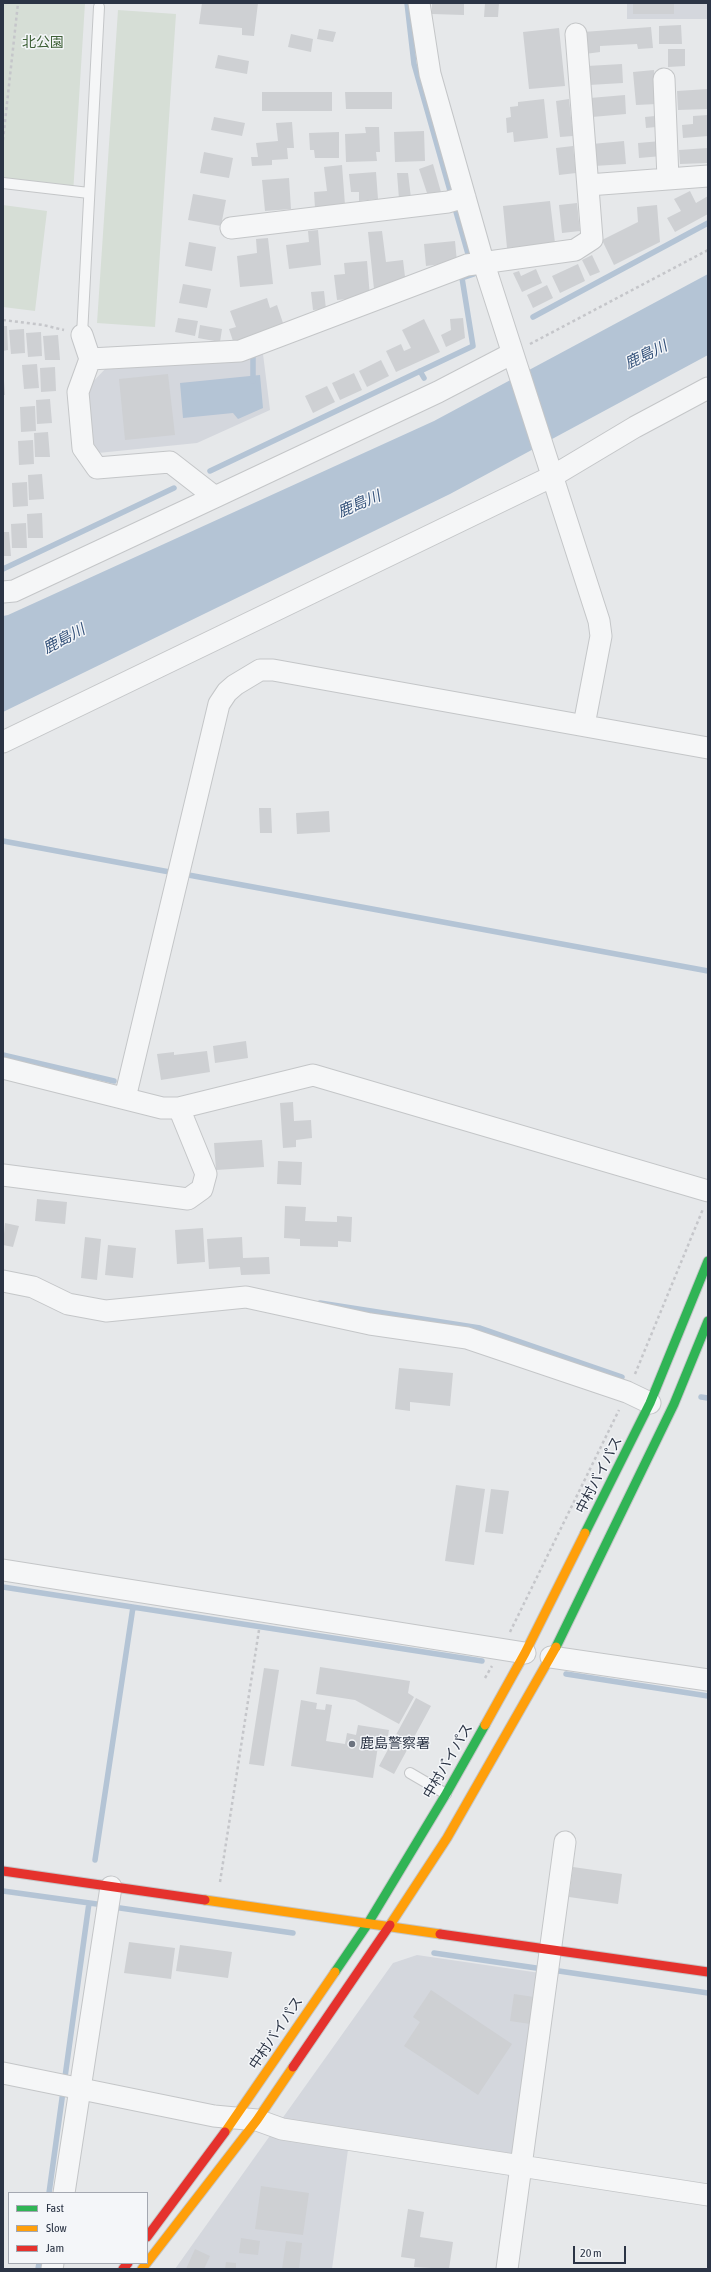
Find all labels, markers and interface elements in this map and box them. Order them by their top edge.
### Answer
park label: 北公園 [22,35,64,51]
water label: 鹿島川 [622,337,670,373]
water label: 鹿島川 [335,487,383,521]
water label: 鹿島川 [40,620,88,658]
street label: 中村バイパス [572,1434,626,1516]
street label: 中村バイパス [420,1720,476,1802]
place label: 鹿島警察署 [360,1736,430,1752]
marker: 鹿島警察署 [347,1739,357,1749]
street label: 中村バイパス [246,1993,306,2073]
legend [8,2192,148,2264]
text: Fast [46,2201,64,2215]
text: Slow [46,2221,67,2235]
scale bar [575,2238,628,2264]
text: Jam [46,2241,64,2255]
text: 20 m [580,2246,602,2260]

